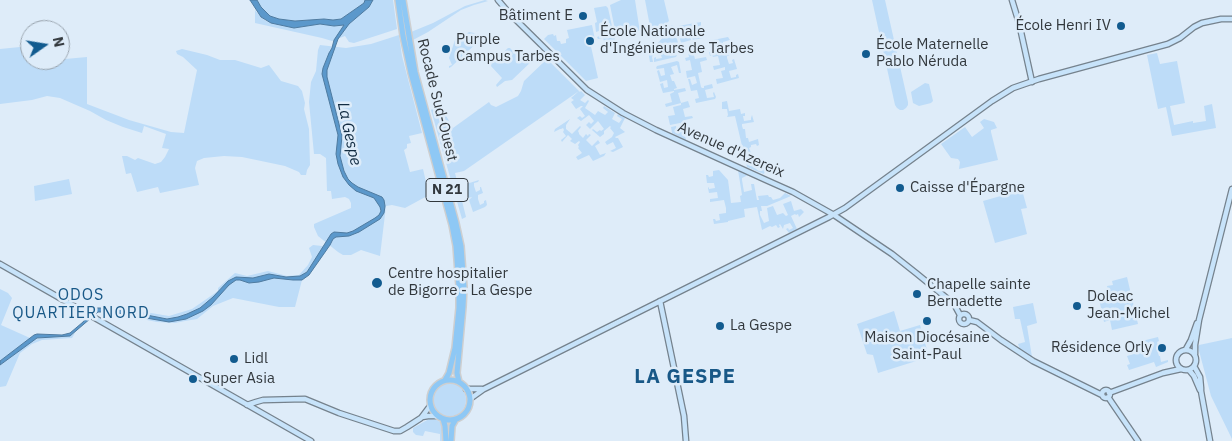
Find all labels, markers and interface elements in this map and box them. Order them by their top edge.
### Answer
place label: Bâtiment E [499,7,573,25]
marker: Bâtiment E [577,10,589,22]
place label: École Henri IV [1015,17,1111,35]
north arrow [20,20,70,70]
marker: École Henri IV [1115,20,1127,32]
place label: École Nationale d'Ingénieurs de Tarbes [600,23,754,58]
place label: Purple Campus Tarbes [456,31,560,66]
text: N [49,35,69,49]
marker: École Nationale d'Ingénieurs de Tarbes [584,35,596,47]
place label: École Maternelle Pablo Néruda [876,36,989,71]
street label: Rocade Sud-Ouest [413,37,461,163]
marker: Purple Campus Tarbes [440,43,452,55]
marker: École Maternelle Pablo Néruda [860,48,872,60]
water label: La Gespe [333,101,365,167]
street label: Avenue d'Azereix [675,118,787,182]
road number: N 21 [426,178,468,202]
place label: Caisse d'Épargne [910,179,1025,197]
marker: Caisse d'Épargne [894,182,906,194]
place label: Centre hospitalier de Bigorre - La Gespe [388,265,532,300]
marker: Centre hospitalier de Bigorre - La Gespe [370,276,384,290]
place label: Chapelle sainte Bernadette [927,276,1031,311]
district label: ODOS QUARTIER NORD [11,285,151,323]
marker: Chapelle sainte Bernadette [911,288,923,300]
place label: Doleac Jean-Michel [1087,288,1170,323]
marker: Doleac Jean-Michel [1071,300,1083,312]
marker: Maison Diocésaine Saint-Paul [921,315,933,327]
place label: La Gespe [730,317,792,335]
marker: La Gespe [714,320,726,332]
place label: Maison Diocésaine Saint-Paul [864,329,990,364]
place label: Résidence Orly [1051,339,1152,357]
marker: Résidence Orly [1156,342,1168,354]
place label: Lidl [244,350,268,368]
marker: Lidl [228,353,240,365]
district label: LA GESPE [633,365,737,389]
place label: Super Asia [203,370,275,388]
marker: Super Asia [187,373,199,385]

